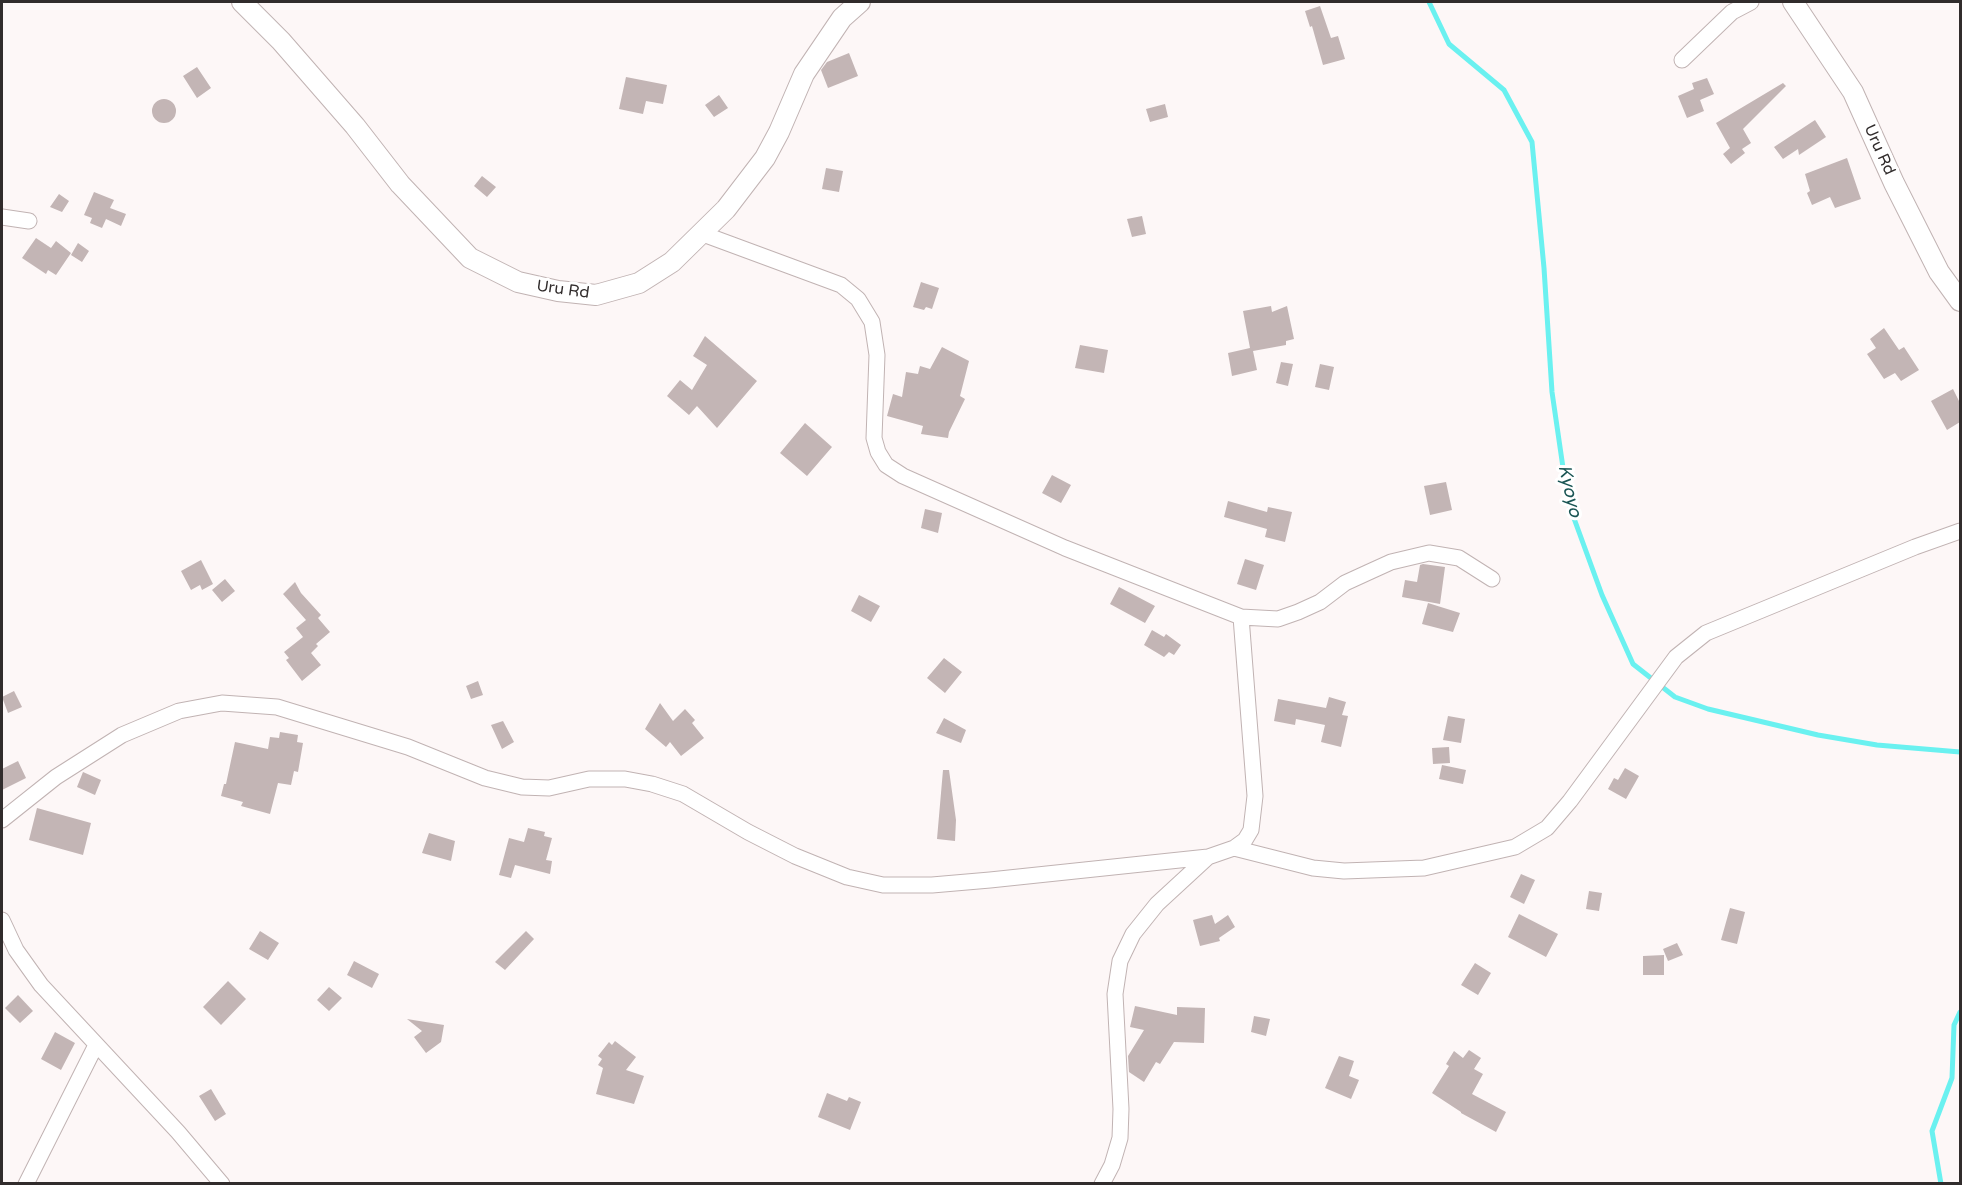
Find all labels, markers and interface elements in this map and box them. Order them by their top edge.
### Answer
street label: Uru Rd [1859,122,1899,178]
street label: Uru Rd [535,277,591,303]
water label: Kyoyo [1553,463,1585,519]

